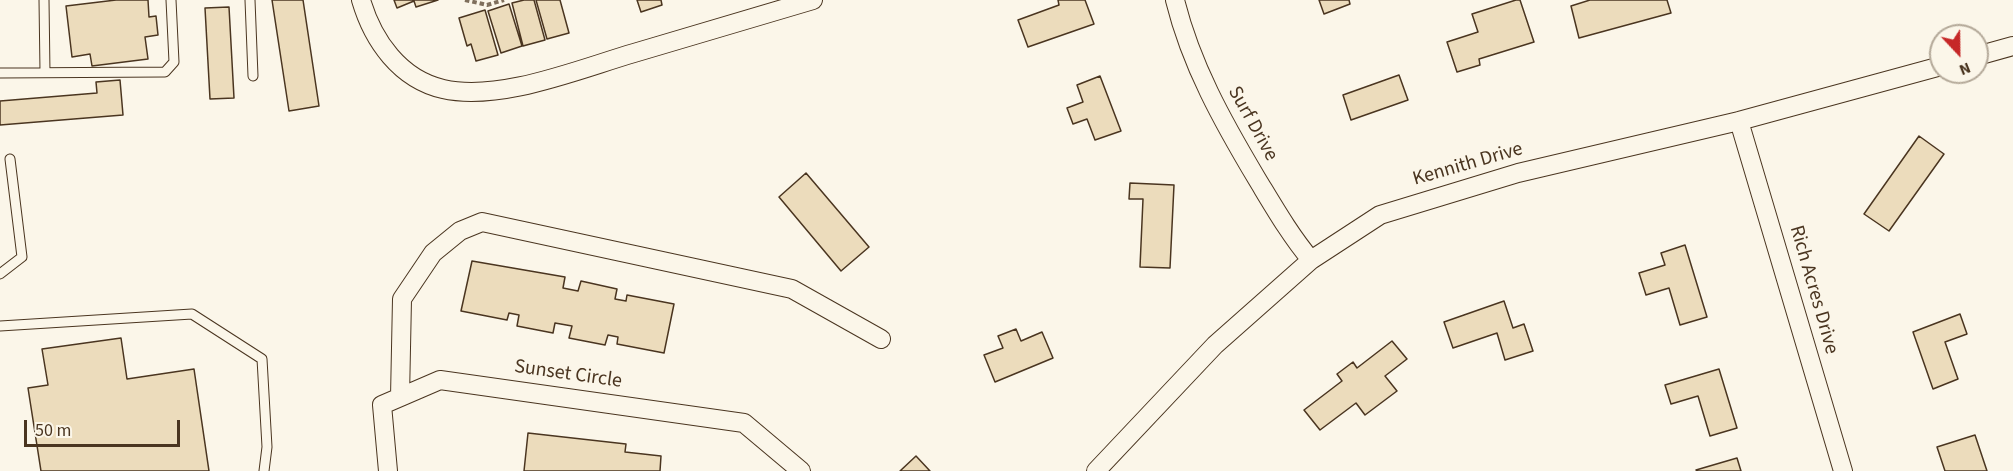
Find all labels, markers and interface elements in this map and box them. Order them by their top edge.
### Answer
north arrow [1929,24,1989,84]
text: N [1956,57,1974,81]
street label: Surf Drive [1222,82,1282,166]
street label: Kennith Drive [1410,138,1526,192]
street label: Rich Acres Drive [1783,223,1843,357]
street label: Sunset Circle [513,356,623,394]
scale bar [27,408,183,446]
text: 50 m [35,418,71,443]

